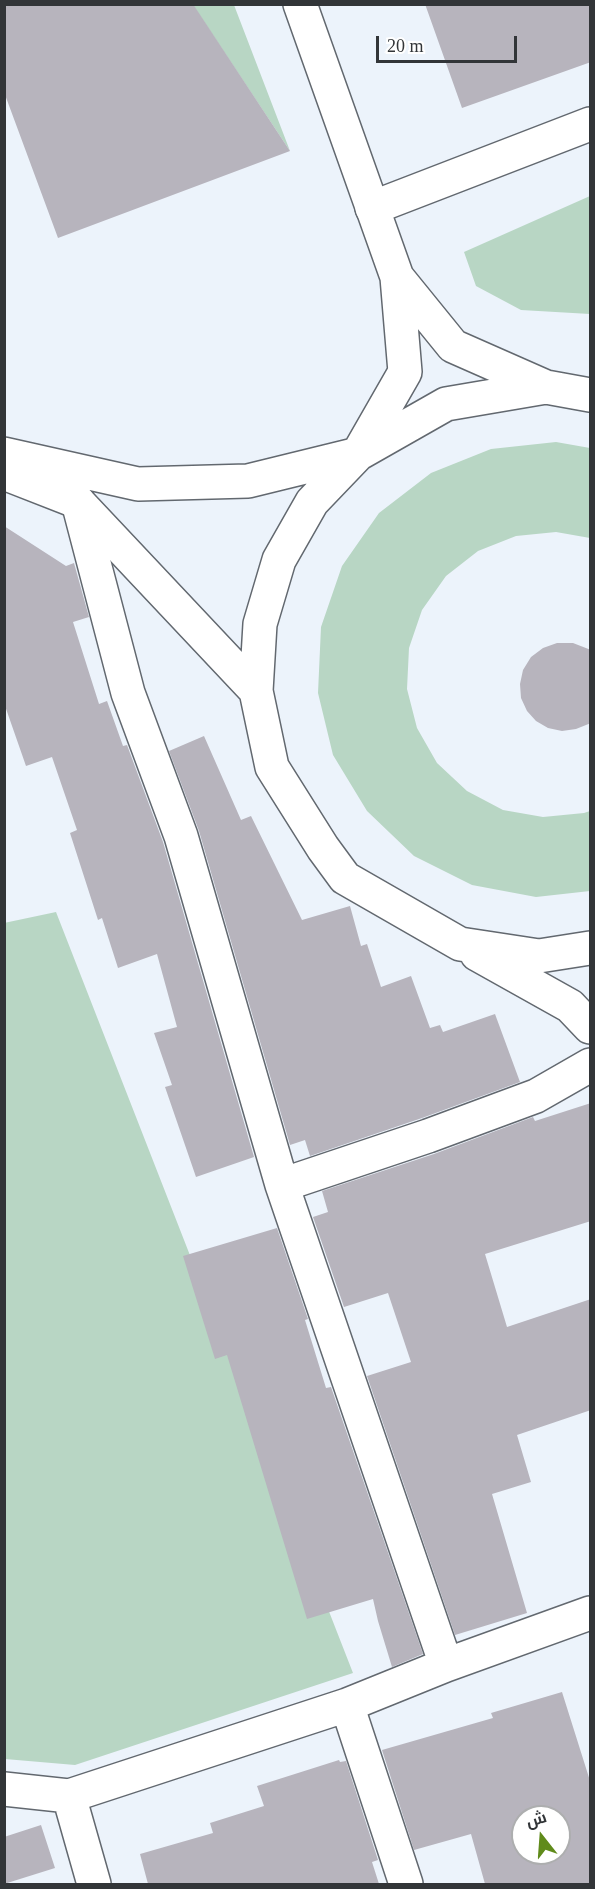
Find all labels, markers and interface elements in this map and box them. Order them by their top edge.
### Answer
scale bar [379,24,520,62]
text: 20 m [387,36,424,56]
north arrow [511,1805,571,1865]
text: ش [524,1808,548,1830]

